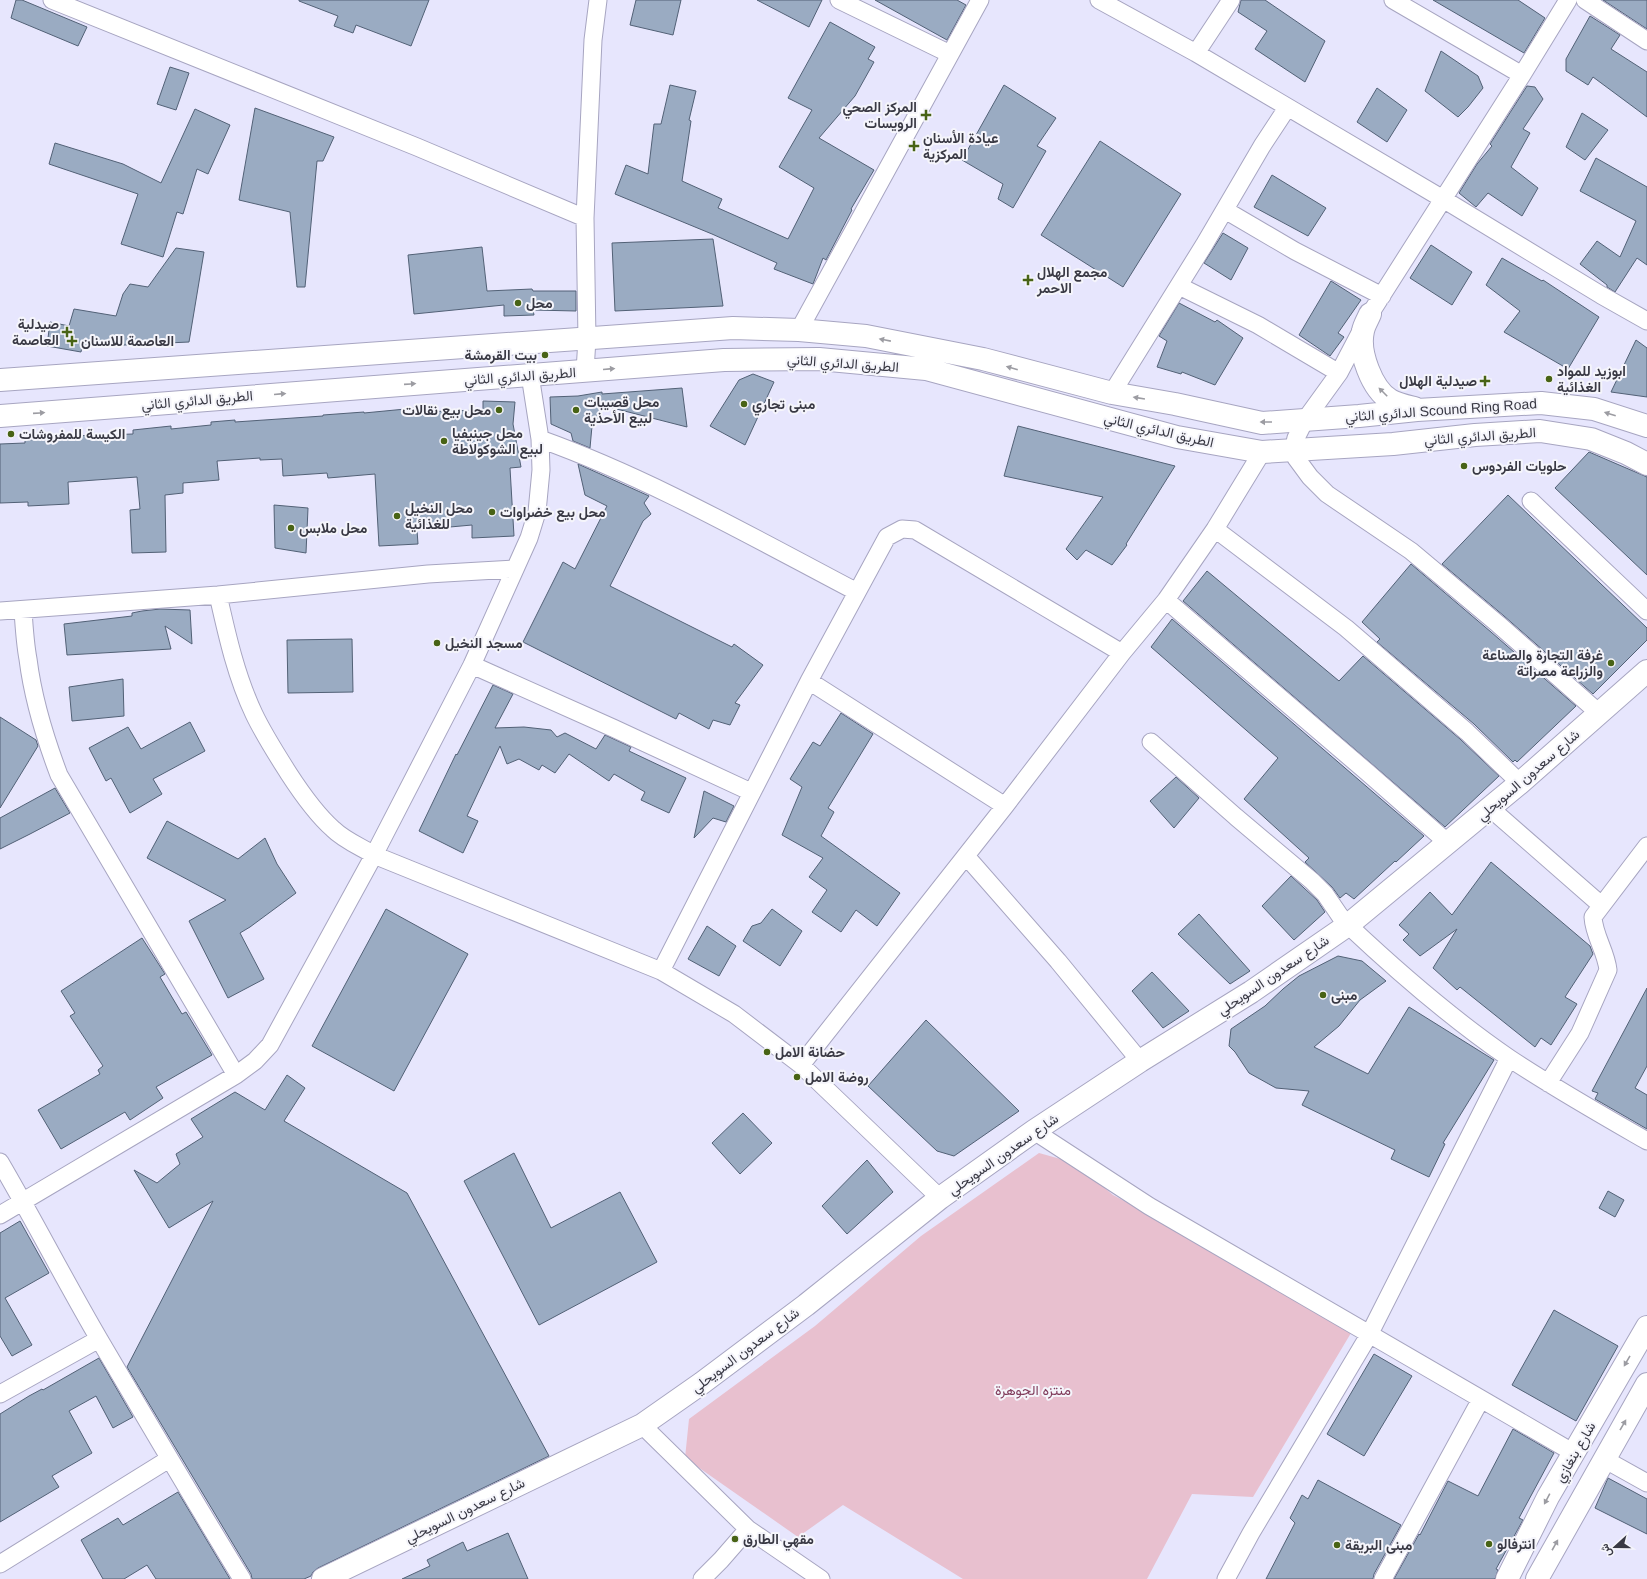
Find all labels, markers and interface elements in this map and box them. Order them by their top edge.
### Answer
place label: المركز الصحي الرويسات [842,99,917,132]
marker: المركز الصحي الرويسات [920,109,932,121]
place label: عيادة الأسنان المركزية [923,130,998,163]
marker: عيادة الأسنان المركزية [908,140,920,152]
place label: مجمع الهلال الاحمر [1036,264,1108,297]
marker: مجمع الهلال الاحمر [1022,274,1034,286]
place label: محل [526,295,553,311]
marker: محل [513,298,523,308]
place label: صيدلية العاصمة [12,316,59,348]
marker: صيدلية العاصمة [62,327,72,337]
place label: العاصمة للاسنان [81,333,174,349]
marker: العاصمة للاسنان [66,335,78,347]
one-way arrow [879,336,891,342]
place label: بيت القرمشة [464,347,537,364]
marker: بيت القرمشة [540,350,550,360]
street label: الطريق الدائري الثاني [786,351,899,379]
place label: ابوزيد للمواد الغذائية [1557,363,1626,396]
street label: الطريق الدائري الثاني [464,364,577,392]
one-way arrow [1006,364,1018,370]
one-way arrow [603,366,615,373]
place label: صيدلية الهلال [1399,373,1477,390]
marker: ابوزيد للمواد الغذائية [1544,374,1554,384]
marker: صيدلية الهلال [1480,376,1490,386]
one-way arrow [404,381,416,388]
street label: الطريق الدائري الثاني [141,387,254,417]
one-way arrow [1378,388,1387,397]
one-way arrow [274,390,286,397]
place label: محل قصيبات لبيع الأحذية [584,394,660,428]
one-way arrow [1133,394,1145,400]
street label: الدائري الثاني Scound Ring Road [1345,395,1538,429]
place label: مبنى تجاري [752,396,816,416]
marker: مبنى تجاري [739,399,749,409]
place label: محل بيع نقالات [402,402,491,420]
marker: محل بيع نقالات [494,405,504,415]
marker: محل قصيبات لبيع الأحذية [571,405,581,415]
one-way arrow [33,409,45,416]
street label: الطريق الدائري الثاني [1102,410,1215,454]
one-way arrow [1604,411,1616,417]
one-way arrow [1259,419,1272,425]
street label: الطريق الدائري الثاني [1424,424,1537,452]
place label: محل جينيفيا لبيع الشوكولاطة [452,425,543,459]
place label: الكيسة للمفروشات [19,426,125,443]
marker: الكيسة للمفروشات [6,429,16,439]
marker: محل جينيفيا لبيع الشوكولاطة [439,436,449,446]
place label: حلويات الفردوس [1472,458,1567,475]
marker: حلويات الفردوس [1459,461,1469,471]
place label: محل النخيل للغذائية [405,500,473,533]
place label: محل بيع خضراوات [500,504,606,522]
marker: محل بيع خضراوات [487,507,497,517]
marker: محل النخيل للغذائية [392,511,402,521]
place label: محل ملابس [299,520,368,537]
marker: محل ملابس [286,523,296,533]
place label: مسجد النخيل [445,635,523,652]
marker: مسجد النخيل [432,638,442,648]
place label: غرفة التجارة والصناعة والزراعة مصراتة [1482,647,1603,680]
marker: غرفة التجارة والصناعة والزراعة مصراتة [1606,658,1616,668]
street label: شارع سعدون السويحلي [1473,726,1585,827]
street label: شارع سعدون السويحلي [1214,932,1334,1022]
place label: مبنى [1331,987,1358,1004]
marker: مبنى [1318,990,1328,1000]
place label: حضانة الامل [775,1044,845,1060]
marker: حضانة الامل [762,1047,772,1057]
place label: روضة الامل [805,1069,869,1086]
marker: روضة الامل [792,1072,802,1082]
street label: شارع سعدون السويحلي [945,1110,1063,1201]
street label: شارع سعدون السويحلي [688,1304,804,1399]
one-way arrow [1624,1355,1631,1367]
park label: منتزه الجوهرة [995,1382,1071,1399]
street label: شارع بنغازي [1551,1419,1602,1487]
one-way arrow [1620,1419,1627,1431]
street label: شارع سعدون السويحلي [403,1474,529,1549]
one-way arrow [1544,1493,1551,1505]
north arrow [1595,1527,1635,1567]
place label: مقهي الطارق [743,1531,814,1551]
marker: مقهي الطارق [730,1534,740,1544]
place label: انترفالو [1497,1536,1535,1553]
place label: مبنى البريقة [1345,1537,1413,1554]
marker: انترفالو [1484,1539,1494,1549]
one-way arrow [1552,1539,1558,1551]
marker: مبنى البريقة [1332,1540,1342,1550]
text: ش [1598,1542,1615,1559]

